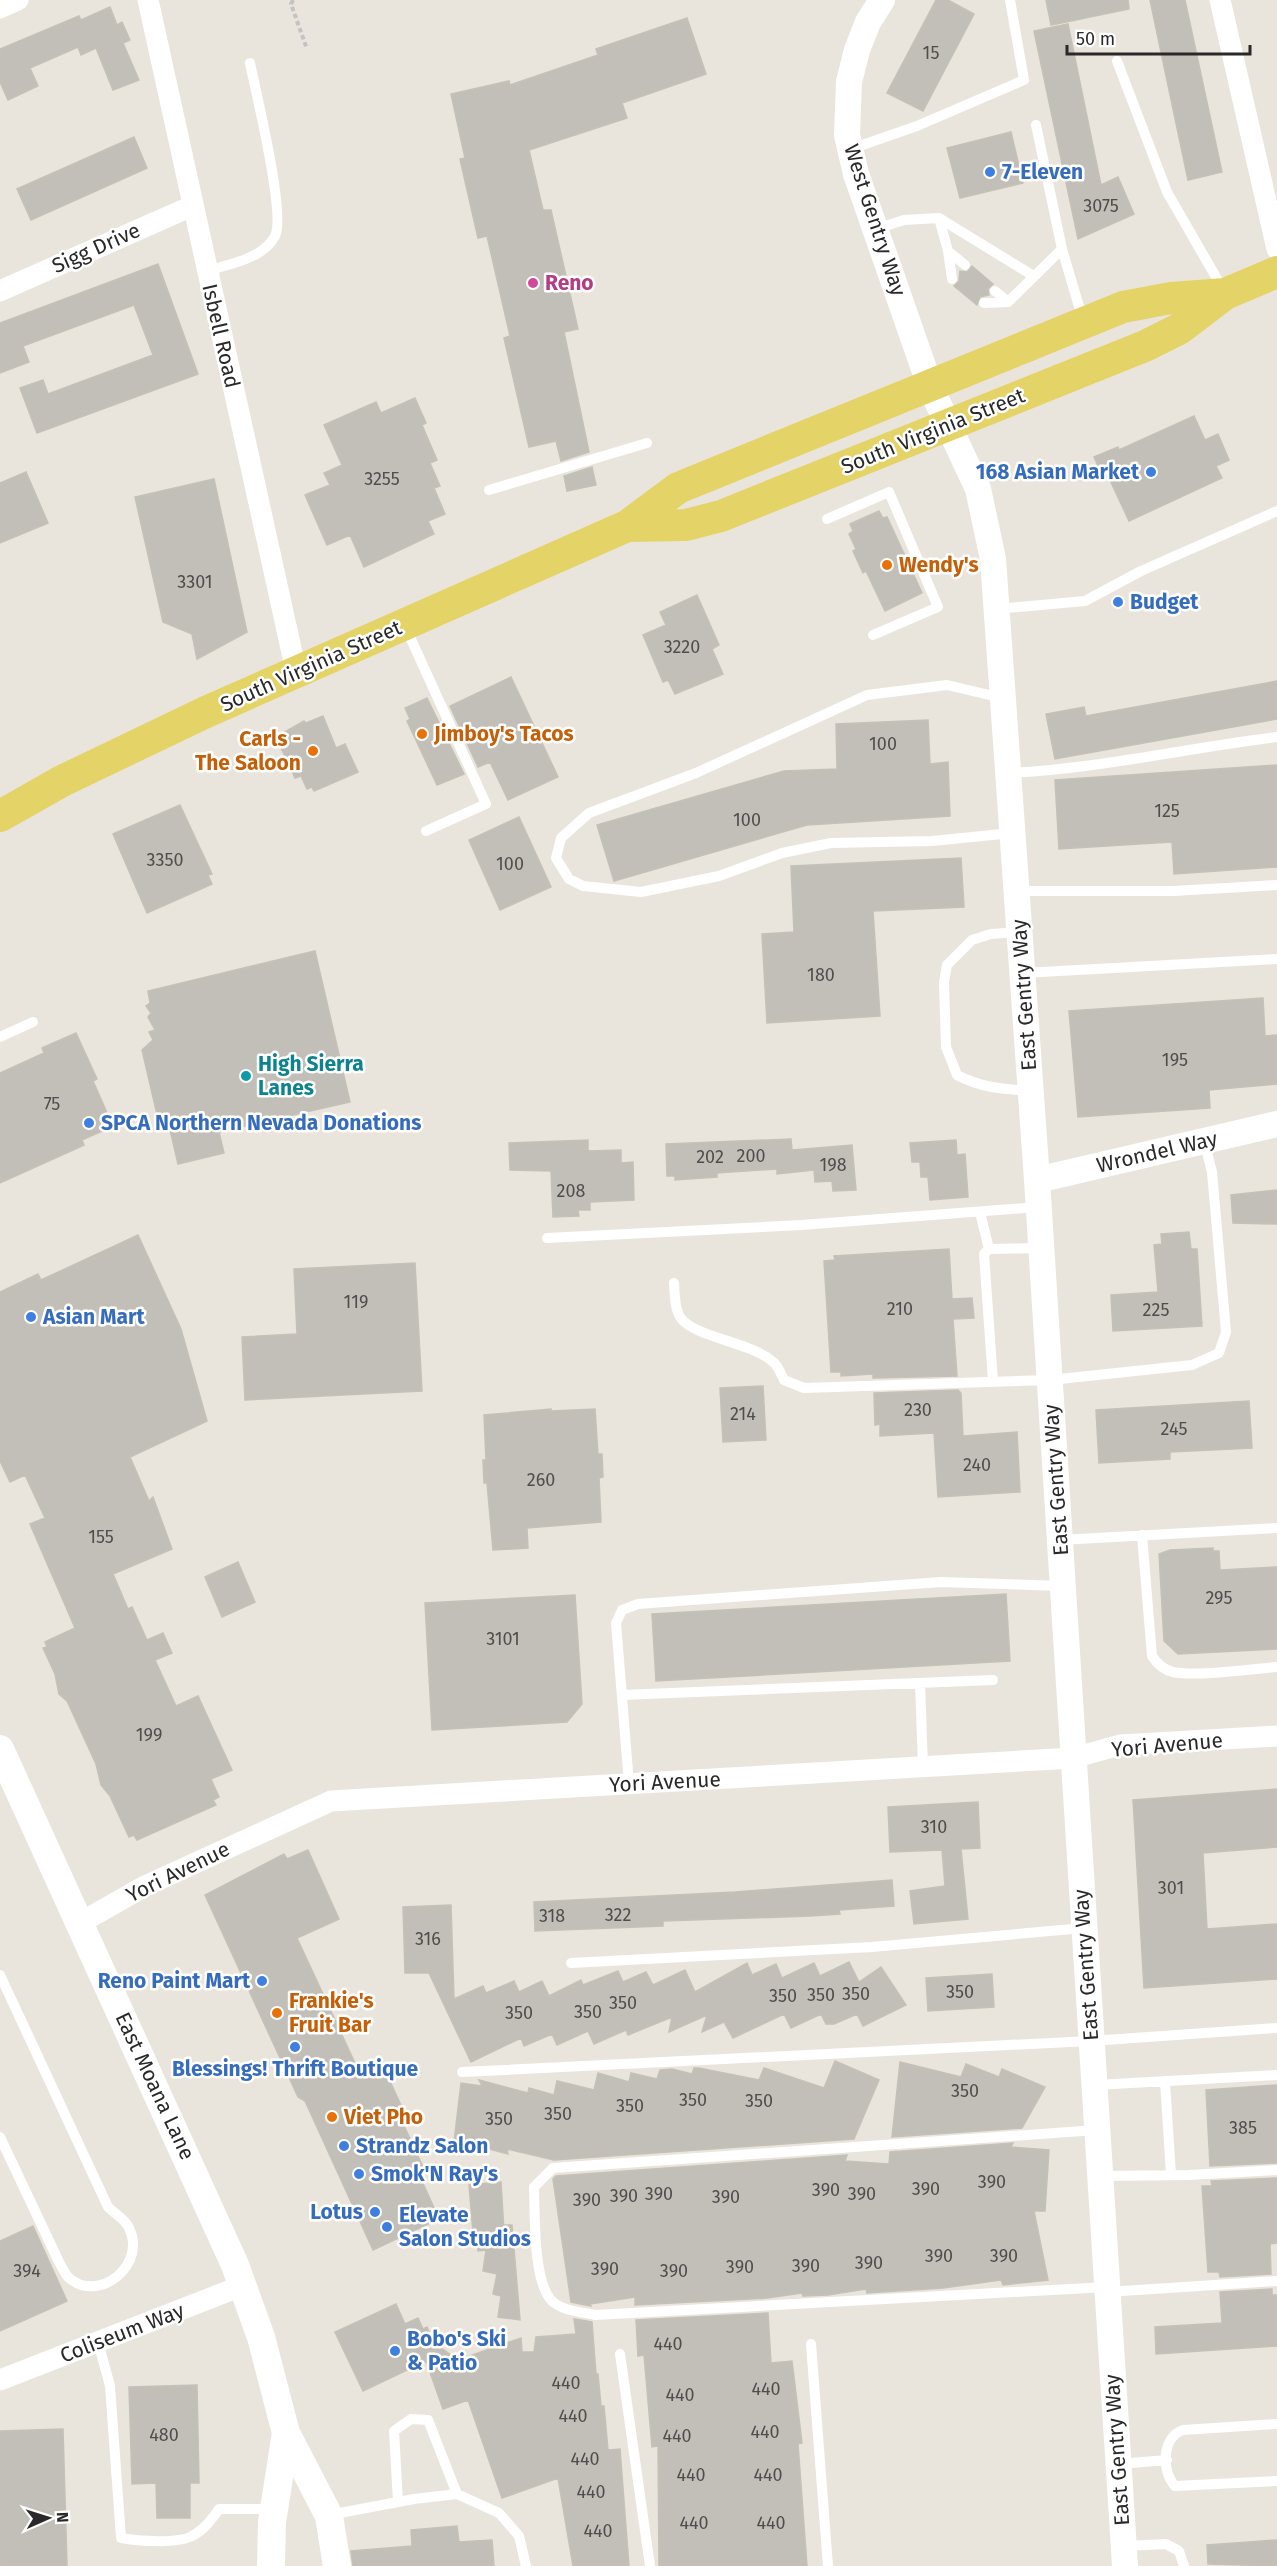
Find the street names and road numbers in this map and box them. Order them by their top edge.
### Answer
street label: West Gentry Way [838,141,912,300]
street label: Sigg Drive [48,217,144,279]
street label: Isbell Road [196,281,246,391]
street label: South Virginia Street [837,382,1029,480]
street label: South Virginia Street [216,614,406,718]
street label: East Gentry Way [1006,918,1042,1072]
street label: Wrondel Way [1094,1125,1221,1179]
street label: East Gentry Way [1038,1403,1074,1557]
street label: Yori Avenue [1110,1727,1224,1763]
street label: Yori Avenue [608,1766,722,1798]
street label: Yori Avenue [122,1836,234,1908]
street label: East Gentry Way [1068,1888,1104,2042]
street label: East Moana Lane [109,2008,201,2164]
street label: Coliseum Way [56,2297,188,2369]
street label: East Gentry Way [1099,2373,1135,2527]

